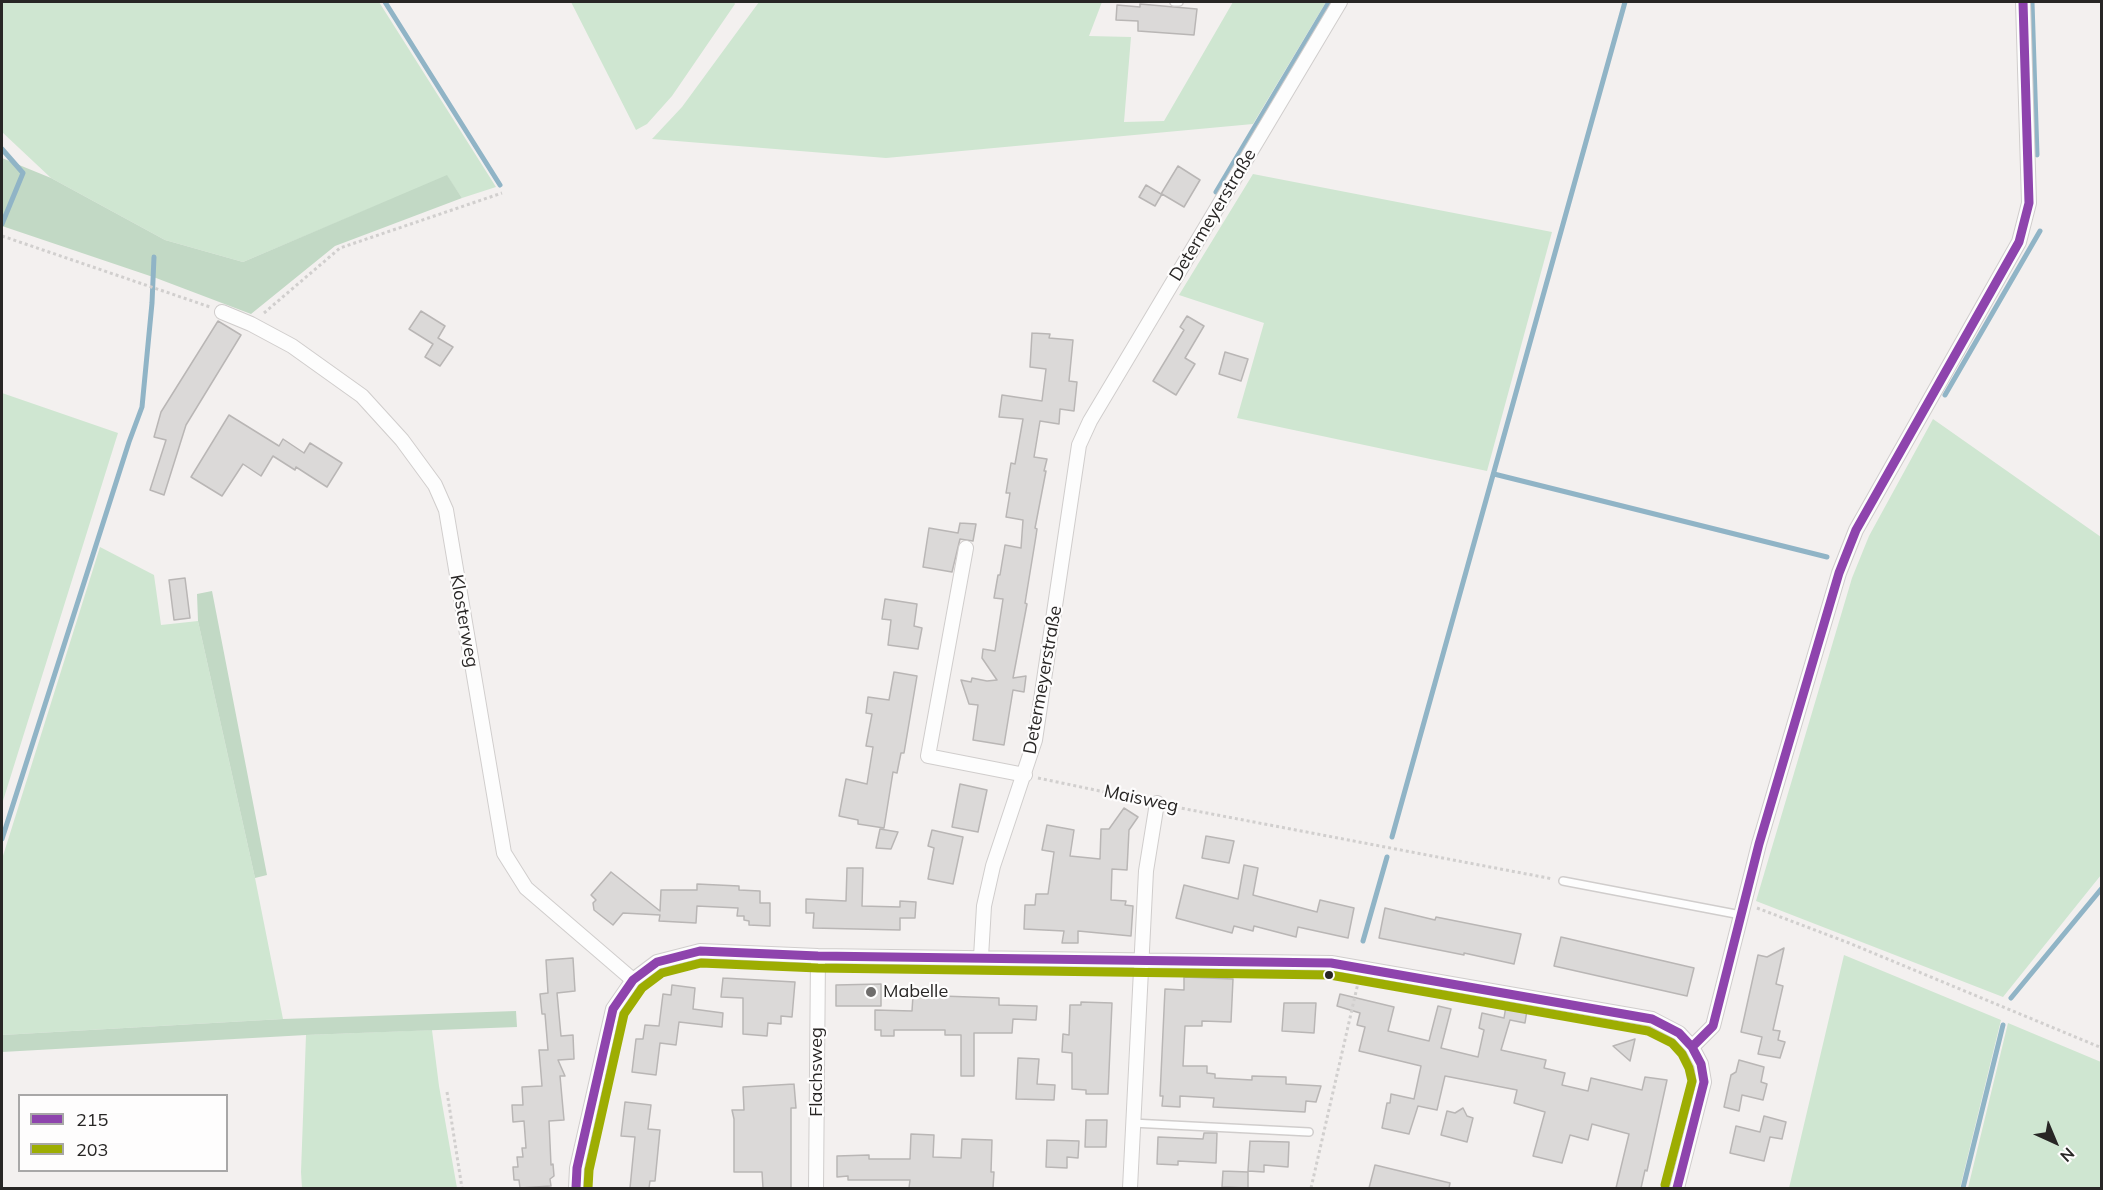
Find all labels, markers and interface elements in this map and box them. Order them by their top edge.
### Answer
street label: Determeyerstraße [1165,145,1261,285]
street label: Klosterweg [445,573,483,669]
street label: Determeyerstraße [1019,604,1067,756]
street label: Maisweg [1102,781,1180,817]
unlabelled marker [1323,969,1335,981]
place label: Mabelle [883,981,948,1003]
marker: Mabelle [864,985,878,999]
street label: Flachsweg [806,1027,828,1117]
legend [18,1094,228,1172]
text: 215 [76,1108,108,1131]
north arrow [2025,1112,2085,1172]
text: 203 [76,1138,108,1161]
text: N [2056,1144,2079,1166]

